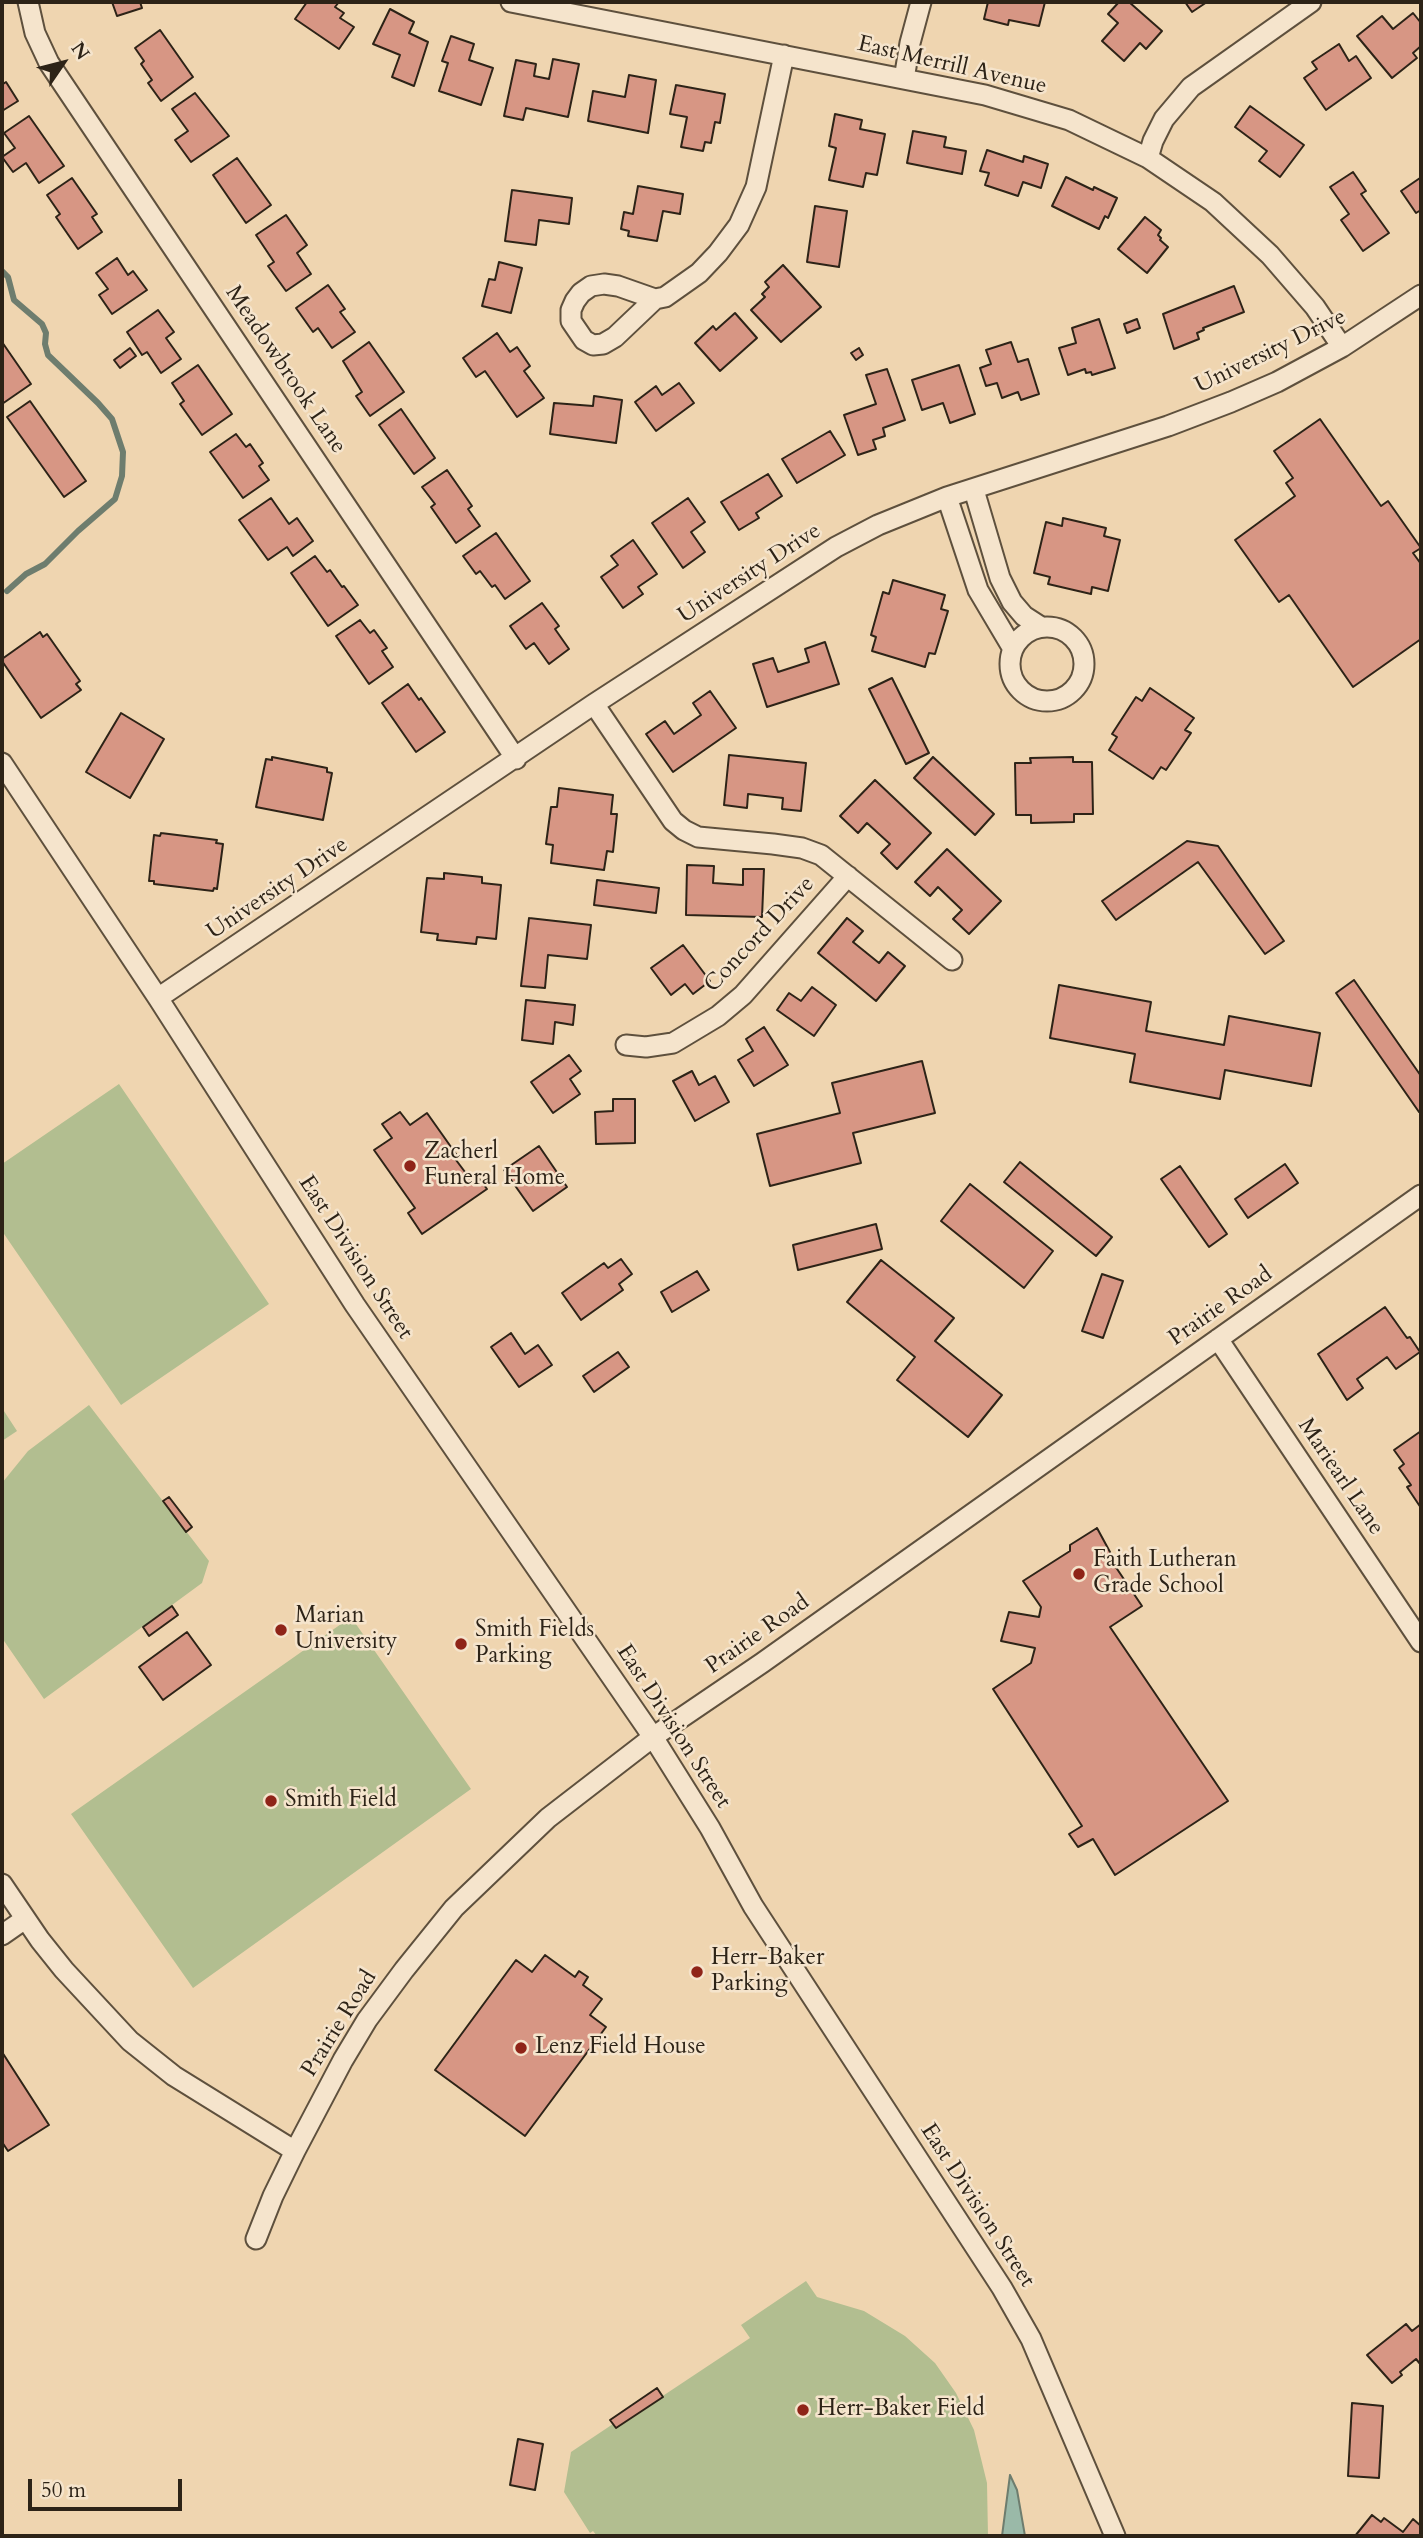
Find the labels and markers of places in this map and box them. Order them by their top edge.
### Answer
place label: Zacherl Funeral Home [424,1139,565,1193]
marker: Zacherl Funeral Home [402,1158,418,1174]
place label: Faith Lutheran Grade School [1093,1547,1237,1601]
marker: Faith Lutheran Grade School [1071,1566,1087,1582]
place label: Marian University [295,1603,397,1657]
place label: Smith Fields Parking [475,1617,594,1671]
marker: Marian University [273,1622,289,1638]
marker: Smith Fields Parking [453,1636,469,1652]
place label: Smith Field [285,1787,397,1815]
marker: Smith Field [263,1793,279,1809]
place label: Herr-Baker Parking [711,1945,824,1999]
marker: Herr-Baker Parking [689,1964,705,1980]
place label: Lenz Field House [535,2034,706,2062]
marker: Lenz Field House [513,2040,529,2056]
place label: Herr-Baker Field [817,2396,985,2424]
marker: Herr-Baker Field [795,2402,811,2418]

